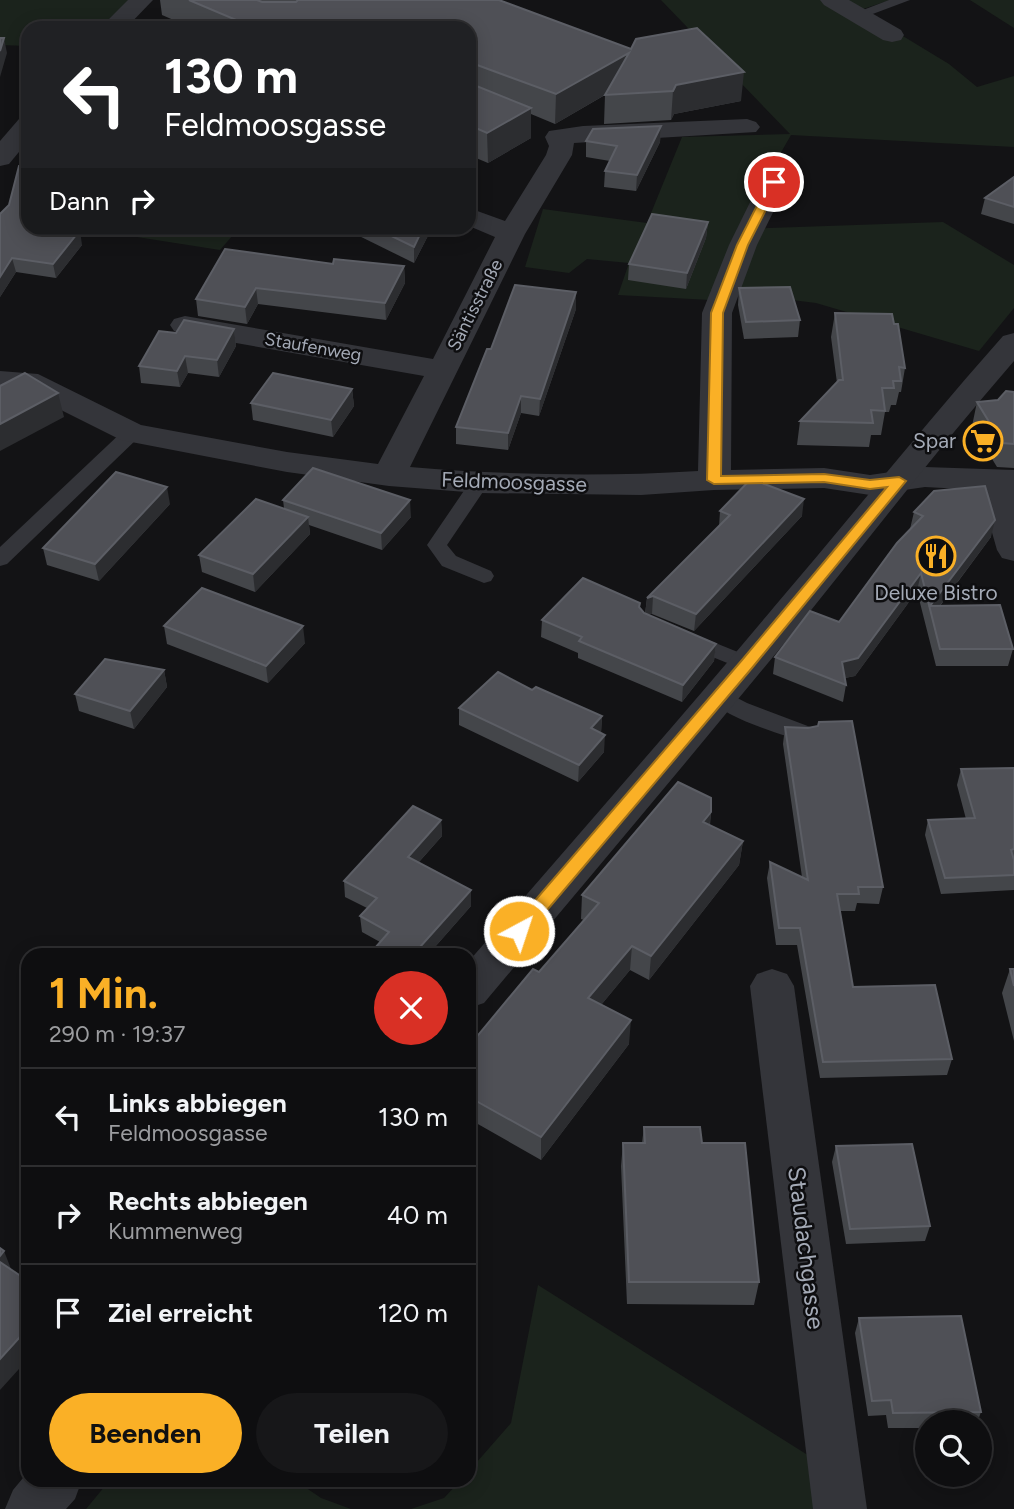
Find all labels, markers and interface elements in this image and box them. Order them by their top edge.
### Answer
text: 130 m [164,46,298,105]
icon: left [49,49,140,140]
text: Feldmoosgasse [164,106,386,144]
pin [744,152,804,212]
icon: arrive [755,163,793,201]
icon: right [123,182,161,220]
text: Dann [49,185,109,217]
street label: Säntisstraße [442,255,508,355]
street label: Staufenweg [263,328,363,366]
supermarket icon: Spar [962,420,1004,462]
place label: Spar [913,428,956,453]
street label: Feldmoosgasse [441,466,587,497]
restaurant icon: Deluxe Bistro [915,535,957,577]
place label: Deluxe Bistro [874,580,998,605]
position arrow [482,894,556,968]
text: 1 Min. [49,968,158,1019]
button: close [374,971,448,1045]
text: 290 m · 19:37 [49,1020,185,1048]
text: Links abbiegen [108,1087,287,1119]
icon: left [49,1098,87,1136]
text: 130 m [378,1101,448,1133]
text: Feldmoosgasse [108,1119,268,1147]
street label: Staudachgasse [782,1165,831,1331]
text: Rechts abbiegen [108,1185,308,1217]
icon: right [49,1196,87,1234]
text: 40 m [387,1199,448,1231]
text: Kummenweg [108,1217,243,1245]
icon: arrive [49,1294,87,1332]
text: Ziel erreicht [108,1297,253,1329]
text: 120 m [378,1297,448,1329]
button: Beenden [49,1393,242,1473]
button: Teilen [256,1393,448,1473]
map controls [915,1410,992,1487]
button: search [915,1410,992,1487]

